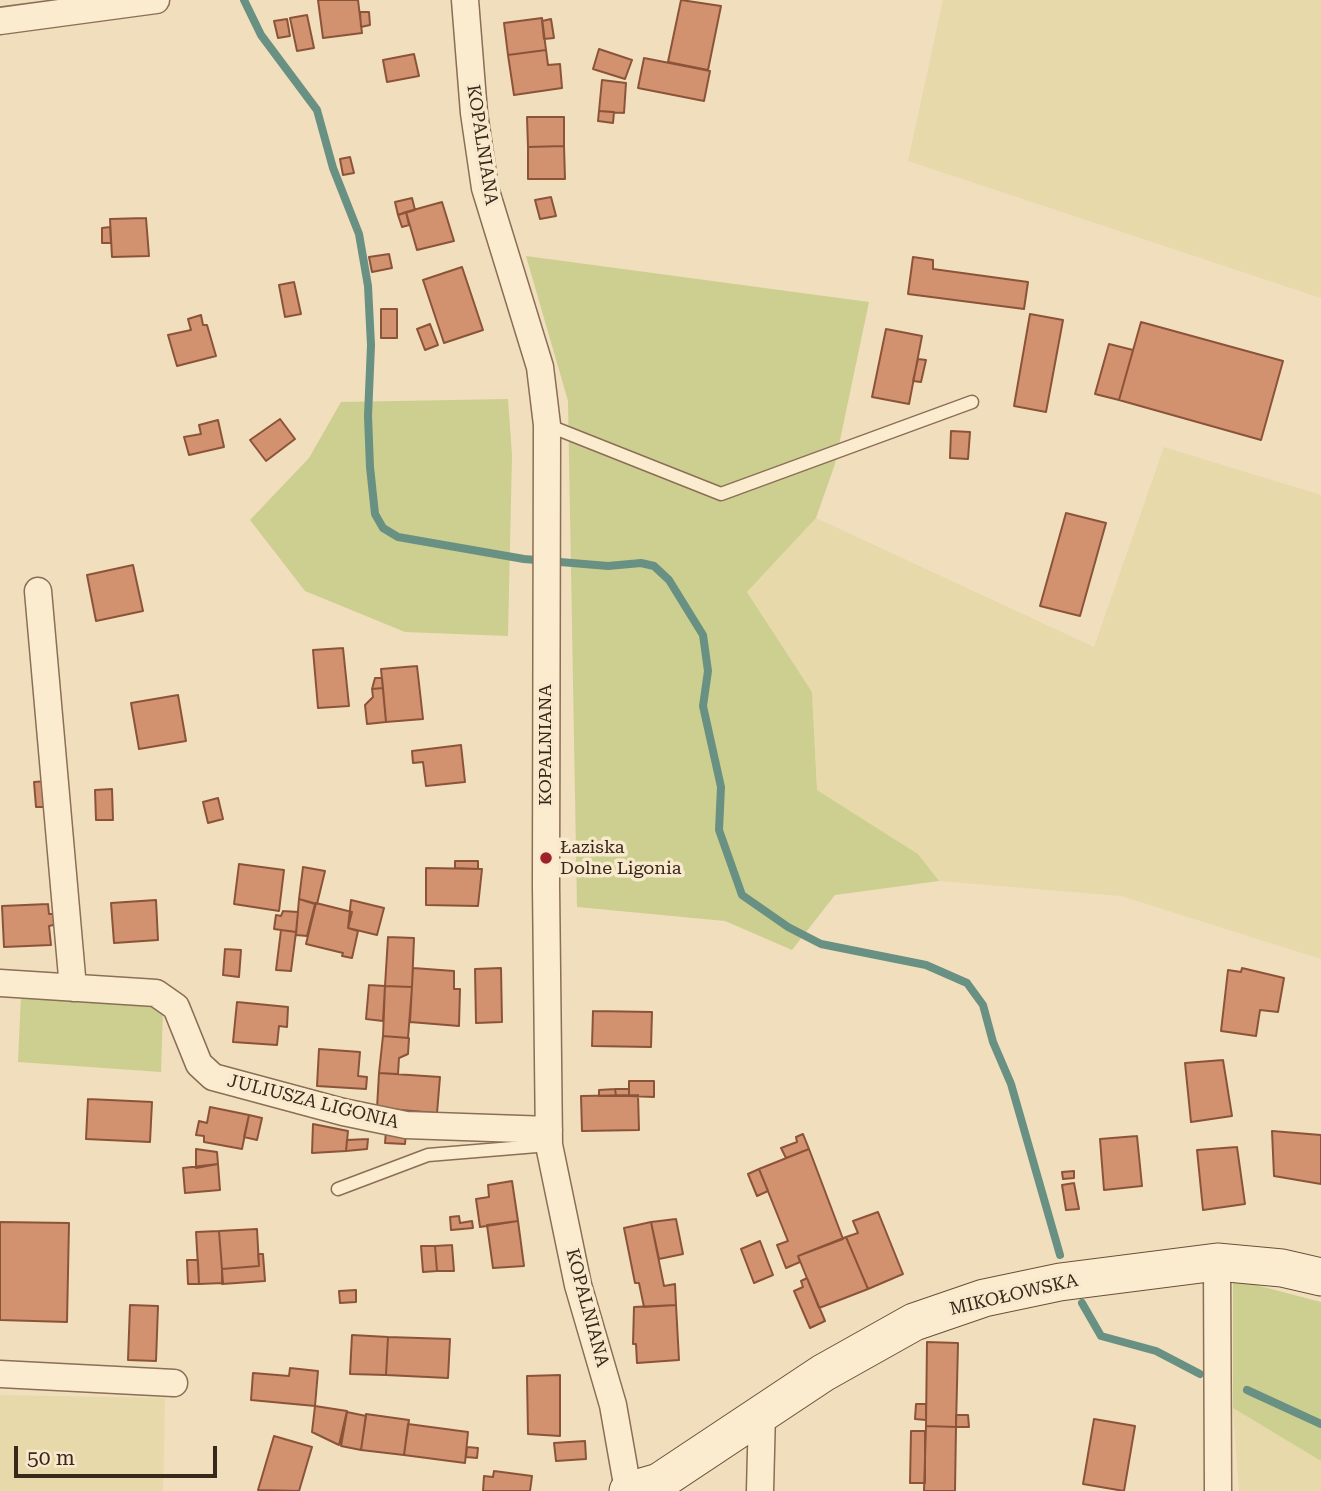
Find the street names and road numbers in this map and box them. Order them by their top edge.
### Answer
street label: KOPALNIANA [462,83,502,207]
street label: KOPALNIANA [535,684,557,806]
street label: JULIUSZA LIGONIA [225,1070,401,1134]
street label: KOPALNIANA [561,1246,613,1370]
street label: MIKOŁOWSKA [948,1270,1080,1320]

